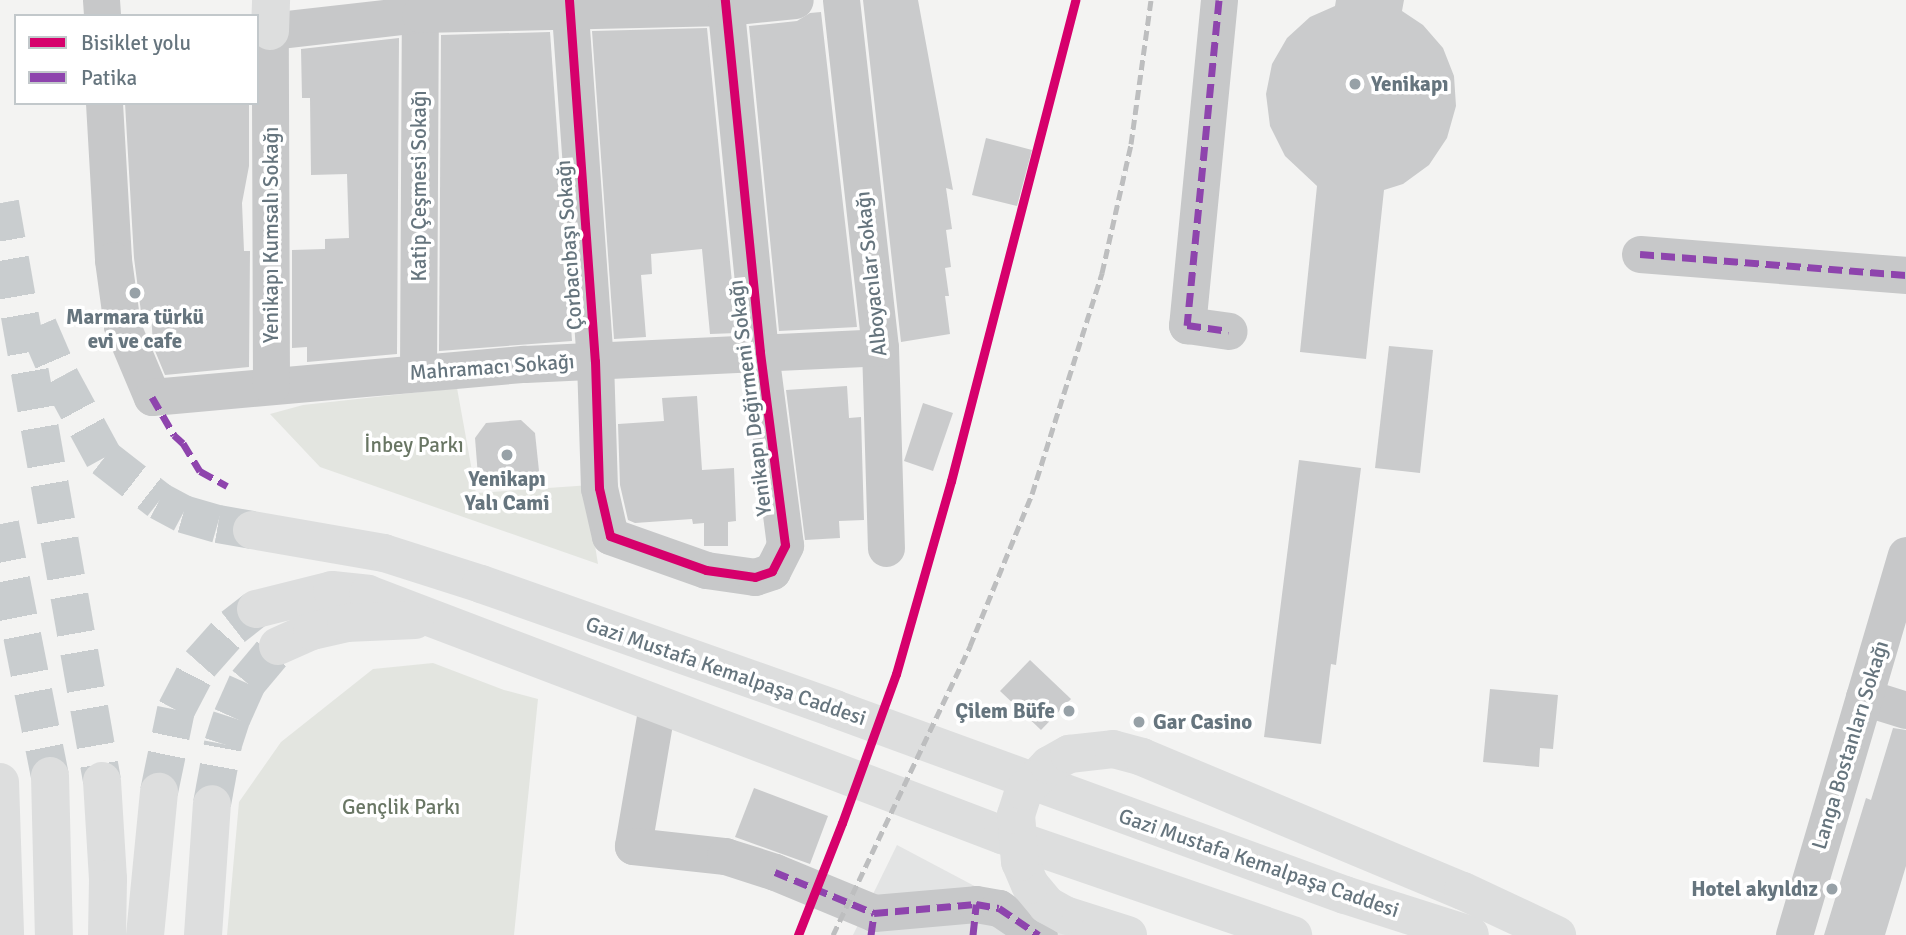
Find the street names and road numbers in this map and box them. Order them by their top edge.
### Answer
street label: Katip Çeşmesi Sokağı [406,90,432,282]
street label: Yenikapı Kumsalı Sokağı [258,127,284,343]
street label: Çorbacıbaşı Sokağı [550,159,588,331]
street label: Alboyacılar Sokağı [850,190,892,358]
street label: Yenikapı Değirmeni Sokağı [723,278,777,518]
street label: Mahramacı Sokağı [409,349,575,385]
street label: Gazi Mustafa Kemalpaşa Caddesi [582,611,870,731]
street label: Langa Bostanları Sokağı [1806,637,1894,853]
street label: Gazi Mustafa Kemalpaşa Caddesi [1115,803,1403,923]

